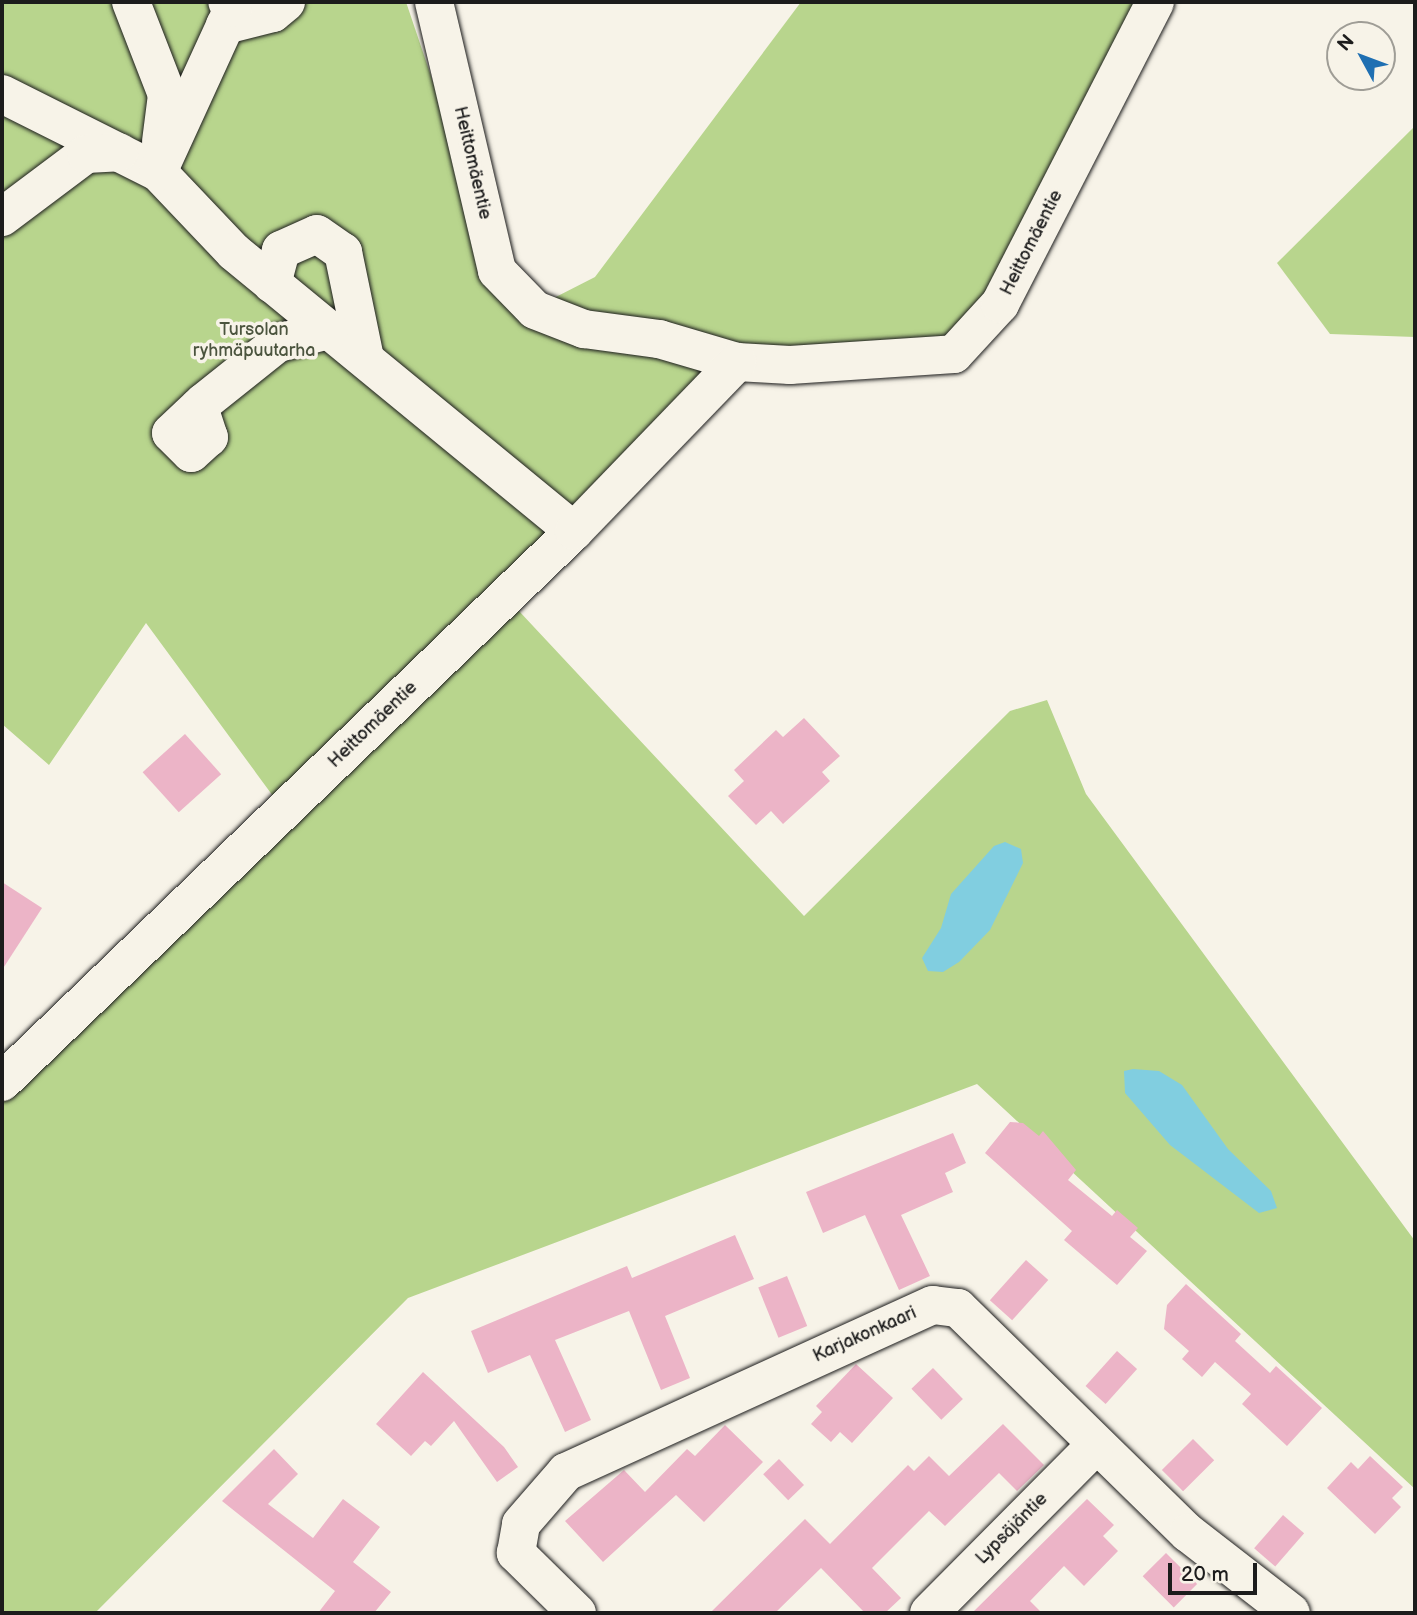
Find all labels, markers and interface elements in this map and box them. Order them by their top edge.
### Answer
north arrow [1326,21,1396,91]
text: N [1333,30,1360,56]
street label: Heittomäentie [449,104,495,222]
street label: Heittomäentie [996,187,1068,299]
park label: Tursolan ryhmäpuutarha [193,320,315,362]
street label: Heittomäentie [324,677,422,773]
street label: Karjakonkaari [810,1303,920,1367]
street label: Lypsäjäntie [972,1489,1052,1569]
scale bar [1172,1548,1261,1592]
text: 20 m [1181,1562,1229,1587]

